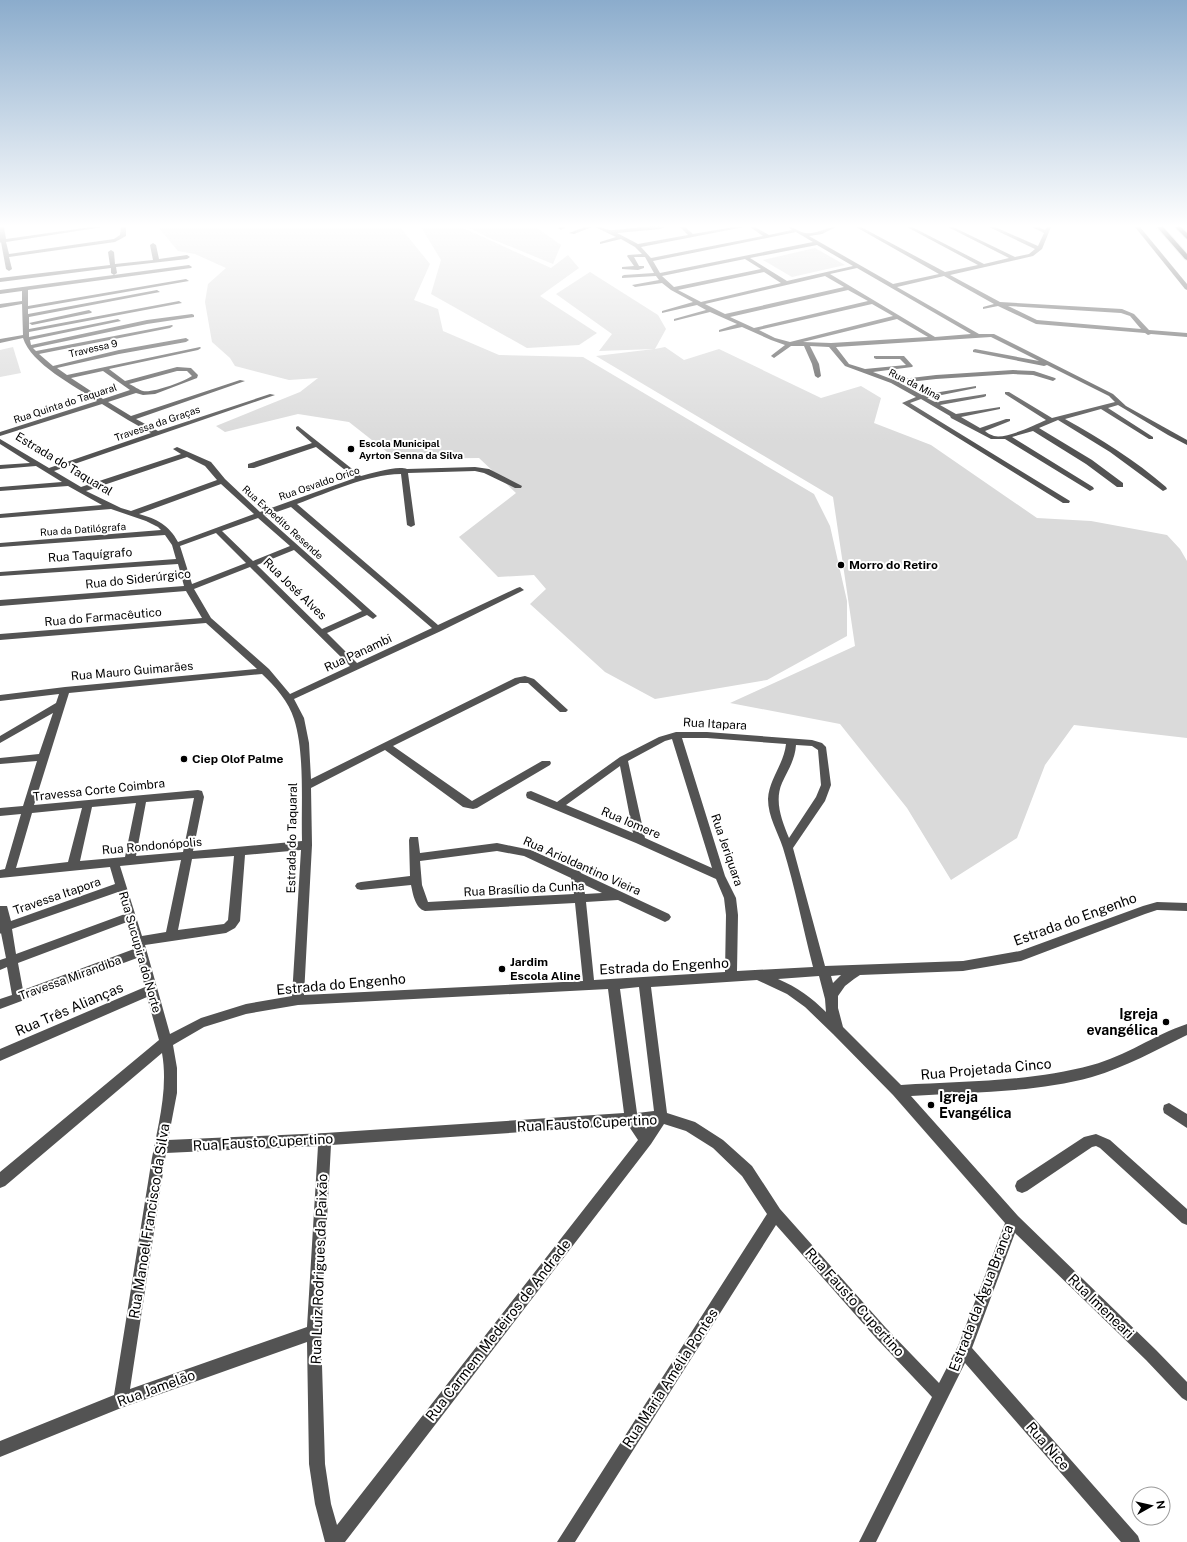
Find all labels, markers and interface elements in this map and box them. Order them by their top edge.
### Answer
street label: Travessa 9 [67,337,119,359]
street label: Rua da Mina [887,366,943,402]
street label: Rua Quinta do Taquaral [12,381,118,425]
street label: Travessa da Graças [113,403,201,443]
street label: Estrada do Taquaral [13,429,115,499]
place label: Escola Municipal Ayrton Senna da Silva [359,437,463,461]
marker: Escola Municipal Ayrton Senna da Silva [346,444,356,454]
street label: Rua Osvaldo Orico [277,463,361,502]
street label: Rua Expedito Resende [240,483,326,562]
street label: Rua da Datilógrafa [40,520,126,538]
street label: Rua Taquígrafo [47,545,133,565]
street label: Rua José Alves [261,555,329,623]
place label: Morro do Retiro [849,558,938,572]
marker: Morro do Retiro [836,560,846,570]
street label: Rua do Siderúrgico [85,566,192,592]
street label: Rua do Farmacêutico [44,605,162,629]
street label: Rua Panambi [322,631,394,675]
street label: Rua Mauro Guimarães [70,659,194,683]
street label: Rua Itapara [683,715,747,733]
place label: Ciep Olof Palme [192,752,284,766]
marker: Ciep Olof Palme [179,754,189,764]
street label: Travessa Corte Coimbra [32,776,166,804]
street label: Estrada do Taquaral [284,782,300,894]
street label: Rua Iomere [599,804,663,842]
street label: Rua Jeriquara [708,812,746,888]
street label: Rua Arioldantino Vieira [521,834,643,898]
street label: Rua Rondonópolis [101,835,203,857]
street label: Travessa Itapora [11,874,103,918]
street label: Rua Brasílio da Cunha [463,879,585,899]
street label: Estrada do Engenho [1011,889,1139,949]
street label: Rua Sucupira do Norte [116,890,164,1014]
street label: Travessa Mirandiba [17,953,123,1003]
place label: Jardim Escola Aline [510,955,581,983]
street label: Estrada do Engenho [599,955,729,977]
marker: Jardim Escola Aline [497,964,507,974]
street label: Estrada do Engenho [276,970,406,998]
street label: Rua Três Alianças [13,979,125,1039]
place label: Igreja evangélica [1086,1006,1158,1038]
marker: Igreja evangélica [1161,1017,1171,1027]
street label: Rua Projetada Cinco [920,1055,1052,1083]
place label: Igreja Evangélica [939,1089,1012,1121]
marker: Igreja Evangélica [926,1100,936,1110]
street label: Rua Fausto Cupertino [516,1111,658,1135]
street label: Rua Manoel Francisco da Silva [126,1122,172,1320]
street label: Rua Fausto Cupertino [192,1130,334,1154]
street label: Rua Luiz Rodrigues da Paixão [308,1173,330,1365]
street label: Estrada da Água Branca [945,1222,1016,1374]
street label: Rua Carmem Medeiros de Andrade [422,1236,574,1424]
street label: Rua Fausto Cupertino [802,1244,908,1360]
street label: Rua Imeneari [1065,1271,1137,1341]
street label: Rua Maria Amélia Pontes [619,1306,721,1450]
street label: Rua Jamelão [115,1366,197,1409]
street label: Rua Nice [1023,1419,1073,1473]
north arrow [1131,1486,1171,1526]
text: N [1154,1500,1167,1510]

